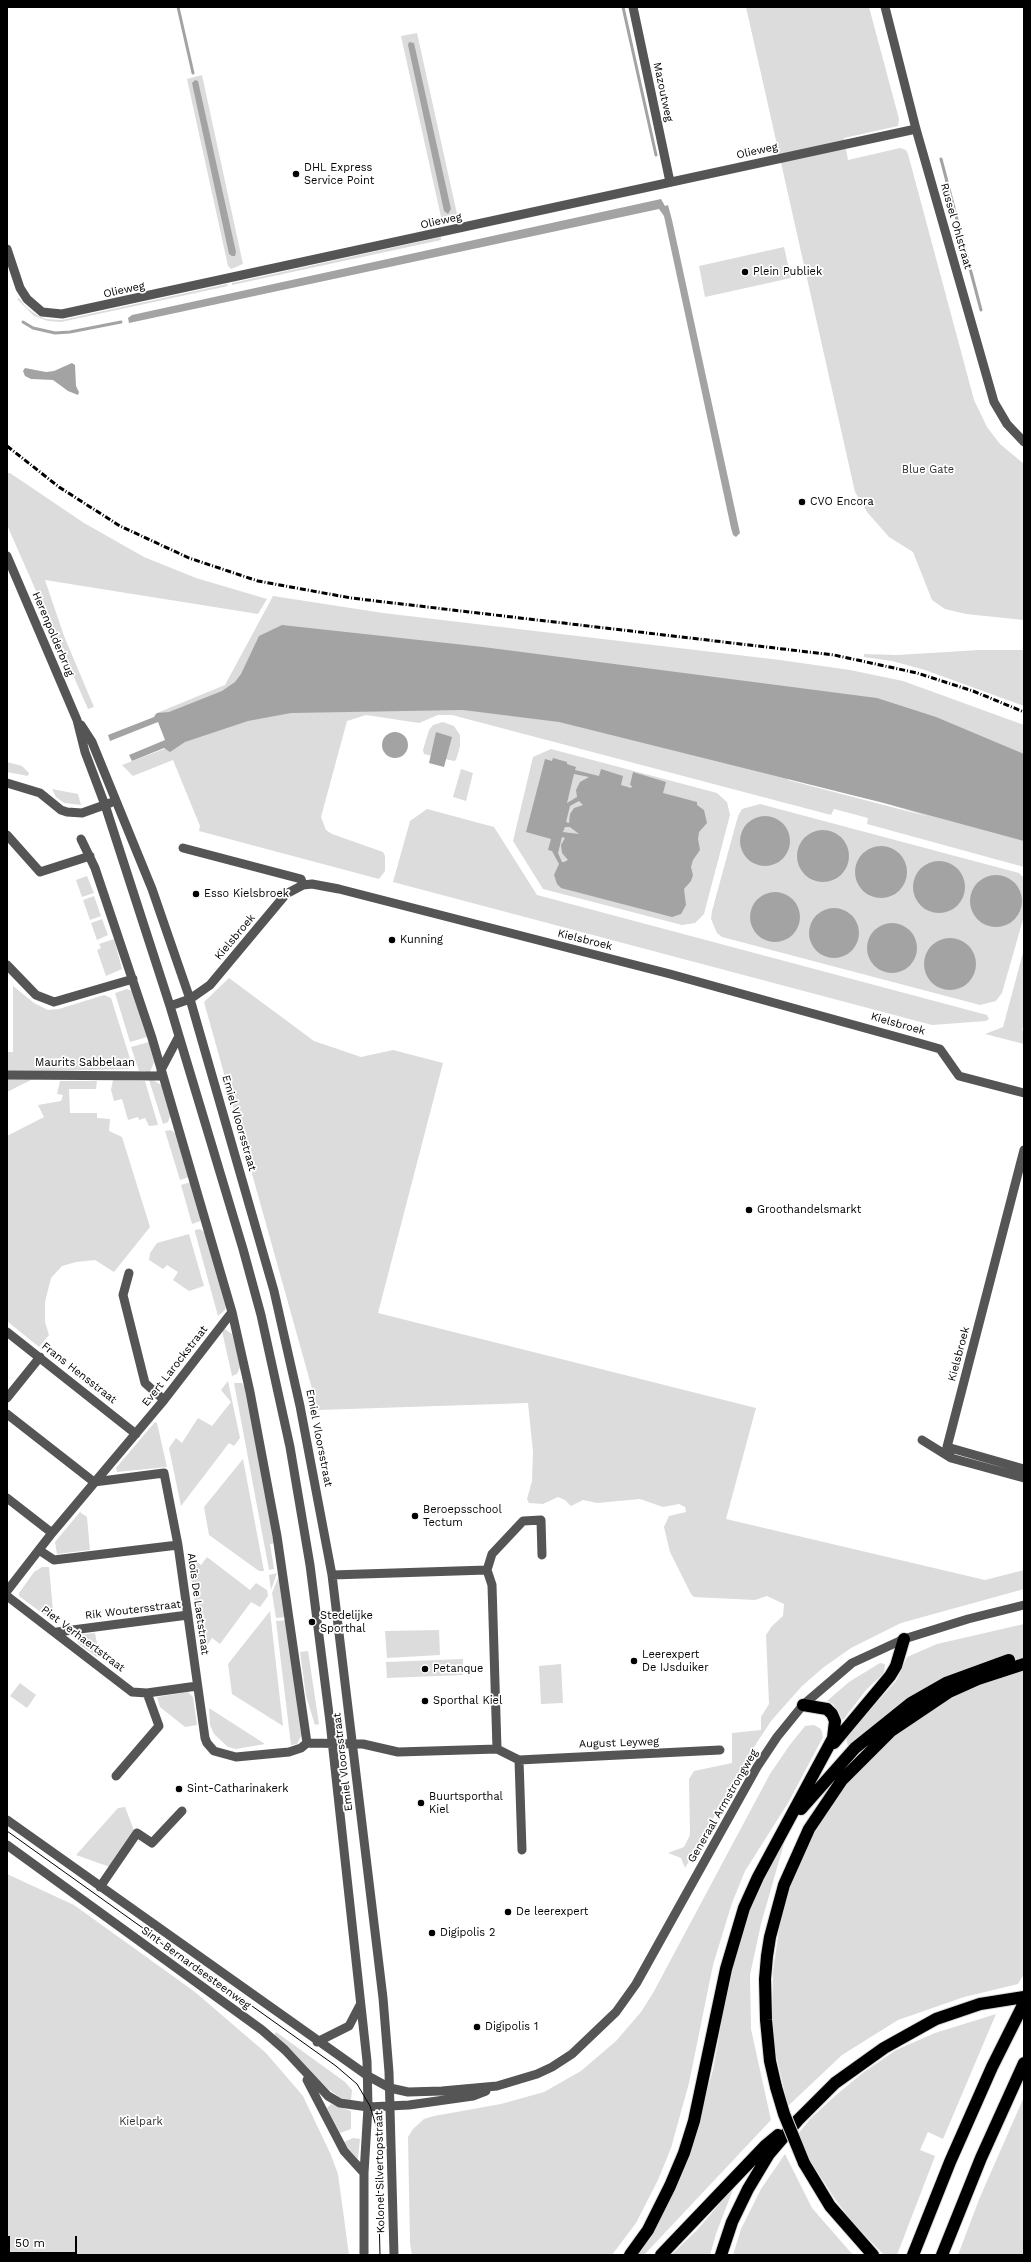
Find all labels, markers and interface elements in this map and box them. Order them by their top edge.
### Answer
street label: Mazoutweg [650,61,676,123]
street label: Olieweg [735,140,779,162]
place label: DHL Express Service Point [304,161,374,187]
marker: DHL Express Service Point [291,169,301,179]
street label: Russel Ohlstraat [937,181,975,271]
street label: Olieweg [419,210,463,232]
place label: Plein Publiek [753,265,822,279]
marker: Plein Publiek [740,267,750,277]
street label: Olieweg [102,279,146,301]
park label: Blue Gate [902,463,954,477]
place label: CVO Encora [810,495,874,509]
marker: CVO Encora [797,497,807,507]
street label: Herenpolderbrug [29,590,77,678]
place label: Esso Kielsbroek [204,887,289,901]
marker: Esso Kielsbroek [191,889,201,899]
street label: Kielsbroek [212,911,258,963]
street label: Kielsbroek [556,927,614,953]
place label: Kunning [400,933,443,947]
marker: Kunning [387,935,397,945]
street label: Kielsbroek [869,1010,927,1038]
street label: Maurits Sabbelaan [35,1056,135,1070]
street label: Emiel Vloorsstraat [219,1073,259,1173]
place label: Groothandelsmarkt [757,1203,861,1217]
marker: Groothandelsmarkt [744,1205,754,1215]
street label: Evert Larockstraat [139,1323,211,1409]
street label: Kielsbroek [945,1325,973,1383]
street label: Frans Hensstraat [39,1340,119,1406]
street label: Emiel Vloorsstraat [303,1388,335,1488]
place label: Beroepsschool Tectum [423,1503,502,1529]
marker: Beroepsschool Tectum [410,1511,420,1521]
street label: Aloïs De Laetstraat [184,1552,212,1656]
street label: Rik Woutersstraat [84,1598,182,1622]
street label: Piet Verhaertstraat [39,1603,127,1675]
place label: Stedelijke Sporthal [320,1609,373,1635]
marker: Stedelijke Sporthal [307,1617,317,1627]
place label: Leerexpert De IJsduiker [642,1648,709,1674]
marker: Leerexpert De IJsduiker [629,1656,639,1666]
place label: Petanque [433,1662,483,1676]
marker: Petanque [420,1664,430,1674]
place label: Sporthal Kiel [433,1694,502,1708]
marker: Sporthal Kiel [420,1696,430,1706]
street label: Emiel Vloorsstraat [330,1712,356,1812]
street label: August Leyweg [579,1735,659,1751]
street label: Generaal Armstrongweg [685,1747,761,1865]
place label: Sint-Catharinakerk [187,1782,288,1796]
marker: Sint-Catharinakerk [174,1784,184,1794]
place label: Buurtsporthal Kiel [429,1790,503,1816]
marker: Buurtsporthal Kiel [416,1798,426,1808]
place label: De leerexpert [516,1905,588,1919]
marker: De leerexpert [503,1907,513,1917]
street label: Sint-Bernardsesteenweg [139,1924,253,2012]
place label: Digipolis 2 [440,1926,495,1940]
marker: Digipolis 2 [427,1928,437,1938]
place label: Digipolis 1 [485,2020,538,2034]
marker: Digipolis 1 [472,2022,482,2032]
street label: Kolonel Silvertopstraat [372,2111,388,2233]
park label: Kielpark [119,2115,163,2129]
scale bar [10,2228,79,2254]
text: 50 m [15,2236,45,2250]

